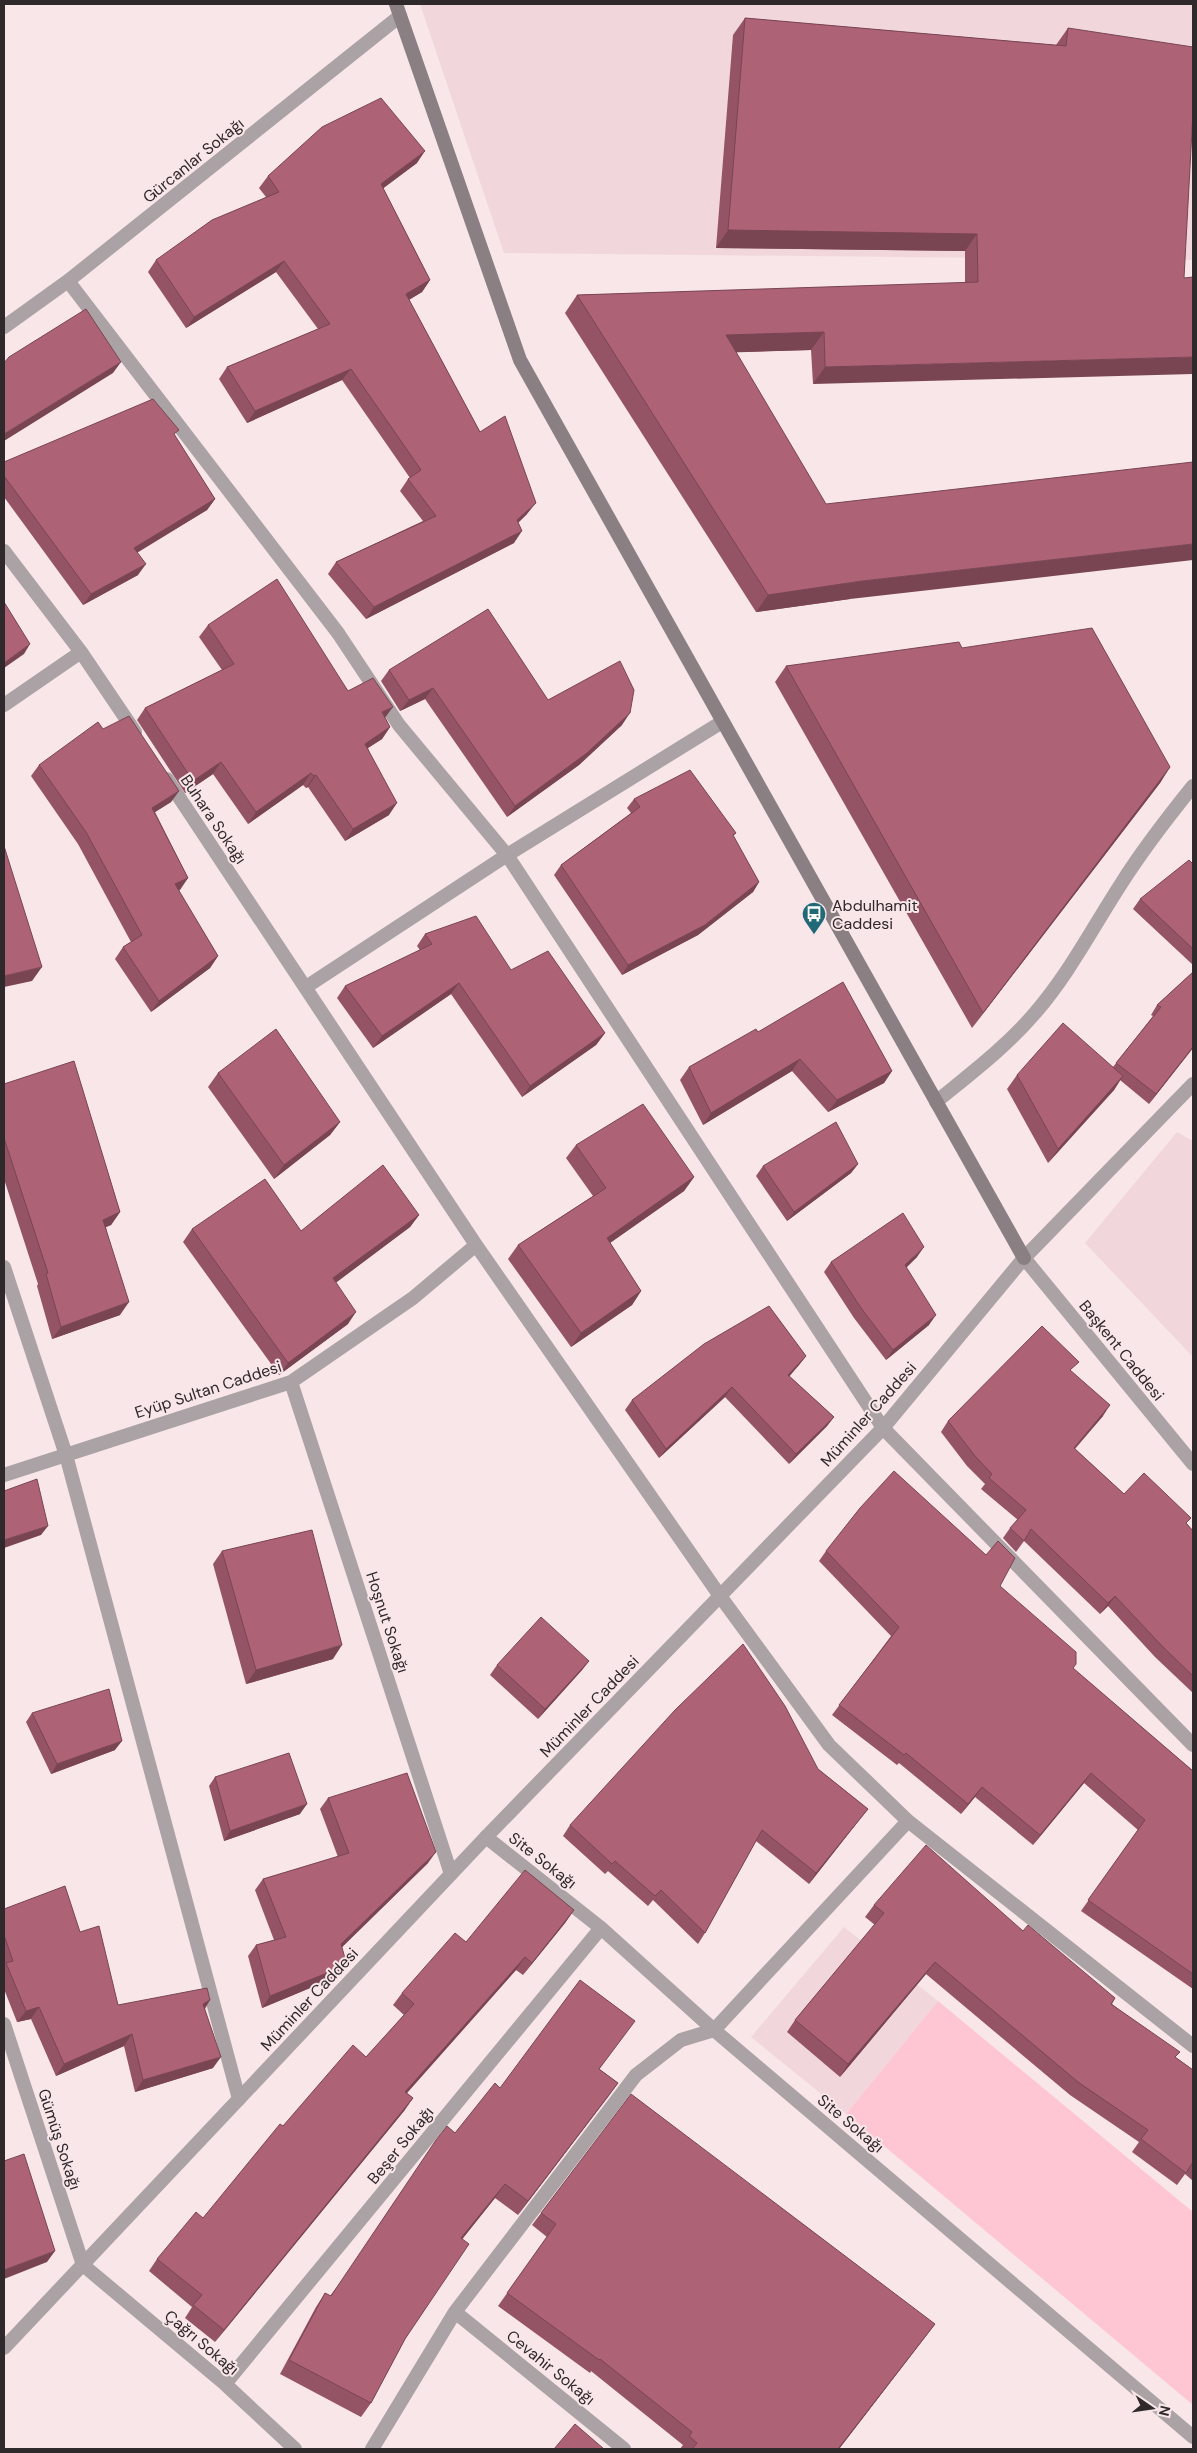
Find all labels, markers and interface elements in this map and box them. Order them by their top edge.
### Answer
street label: Gürcanlar Sokağı [138,113,248,208]
street label: Buhara Sokağı [176,770,251,868]
place label: Abdulhamit Caddesi [832,895,918,934]
bus stop icon: Abdulhamit Caddesi [801,901,827,935]
street label: Başkent Caddesi [1074,1296,1169,1405]
street label: Eyüp Sultan Caddesi [132,1356,284,1423]
street label: Müminler Caddesi [816,1358,921,1471]
street label: Hoşnut Sokağı [361,1569,414,1675]
street label: Müminler Caddesi [535,1651,643,1762]
street label: Site Sokağı [505,1827,581,1893]
street label: Müminler Caddesi [256,1943,363,2055]
street label: Gümüş Sokağı [33,2086,86,2192]
street label: Site Sokağı [813,2089,888,2157]
street label: Beşer Sokağı [363,2102,438,2188]
street label: Çağrı Sokağı [160,2305,243,2380]
street label: Cevahir Sokağı [502,2325,599,2410]
north arrow [1127,2383,1177,2433]
text: N [1155,2404,1175,2418]

